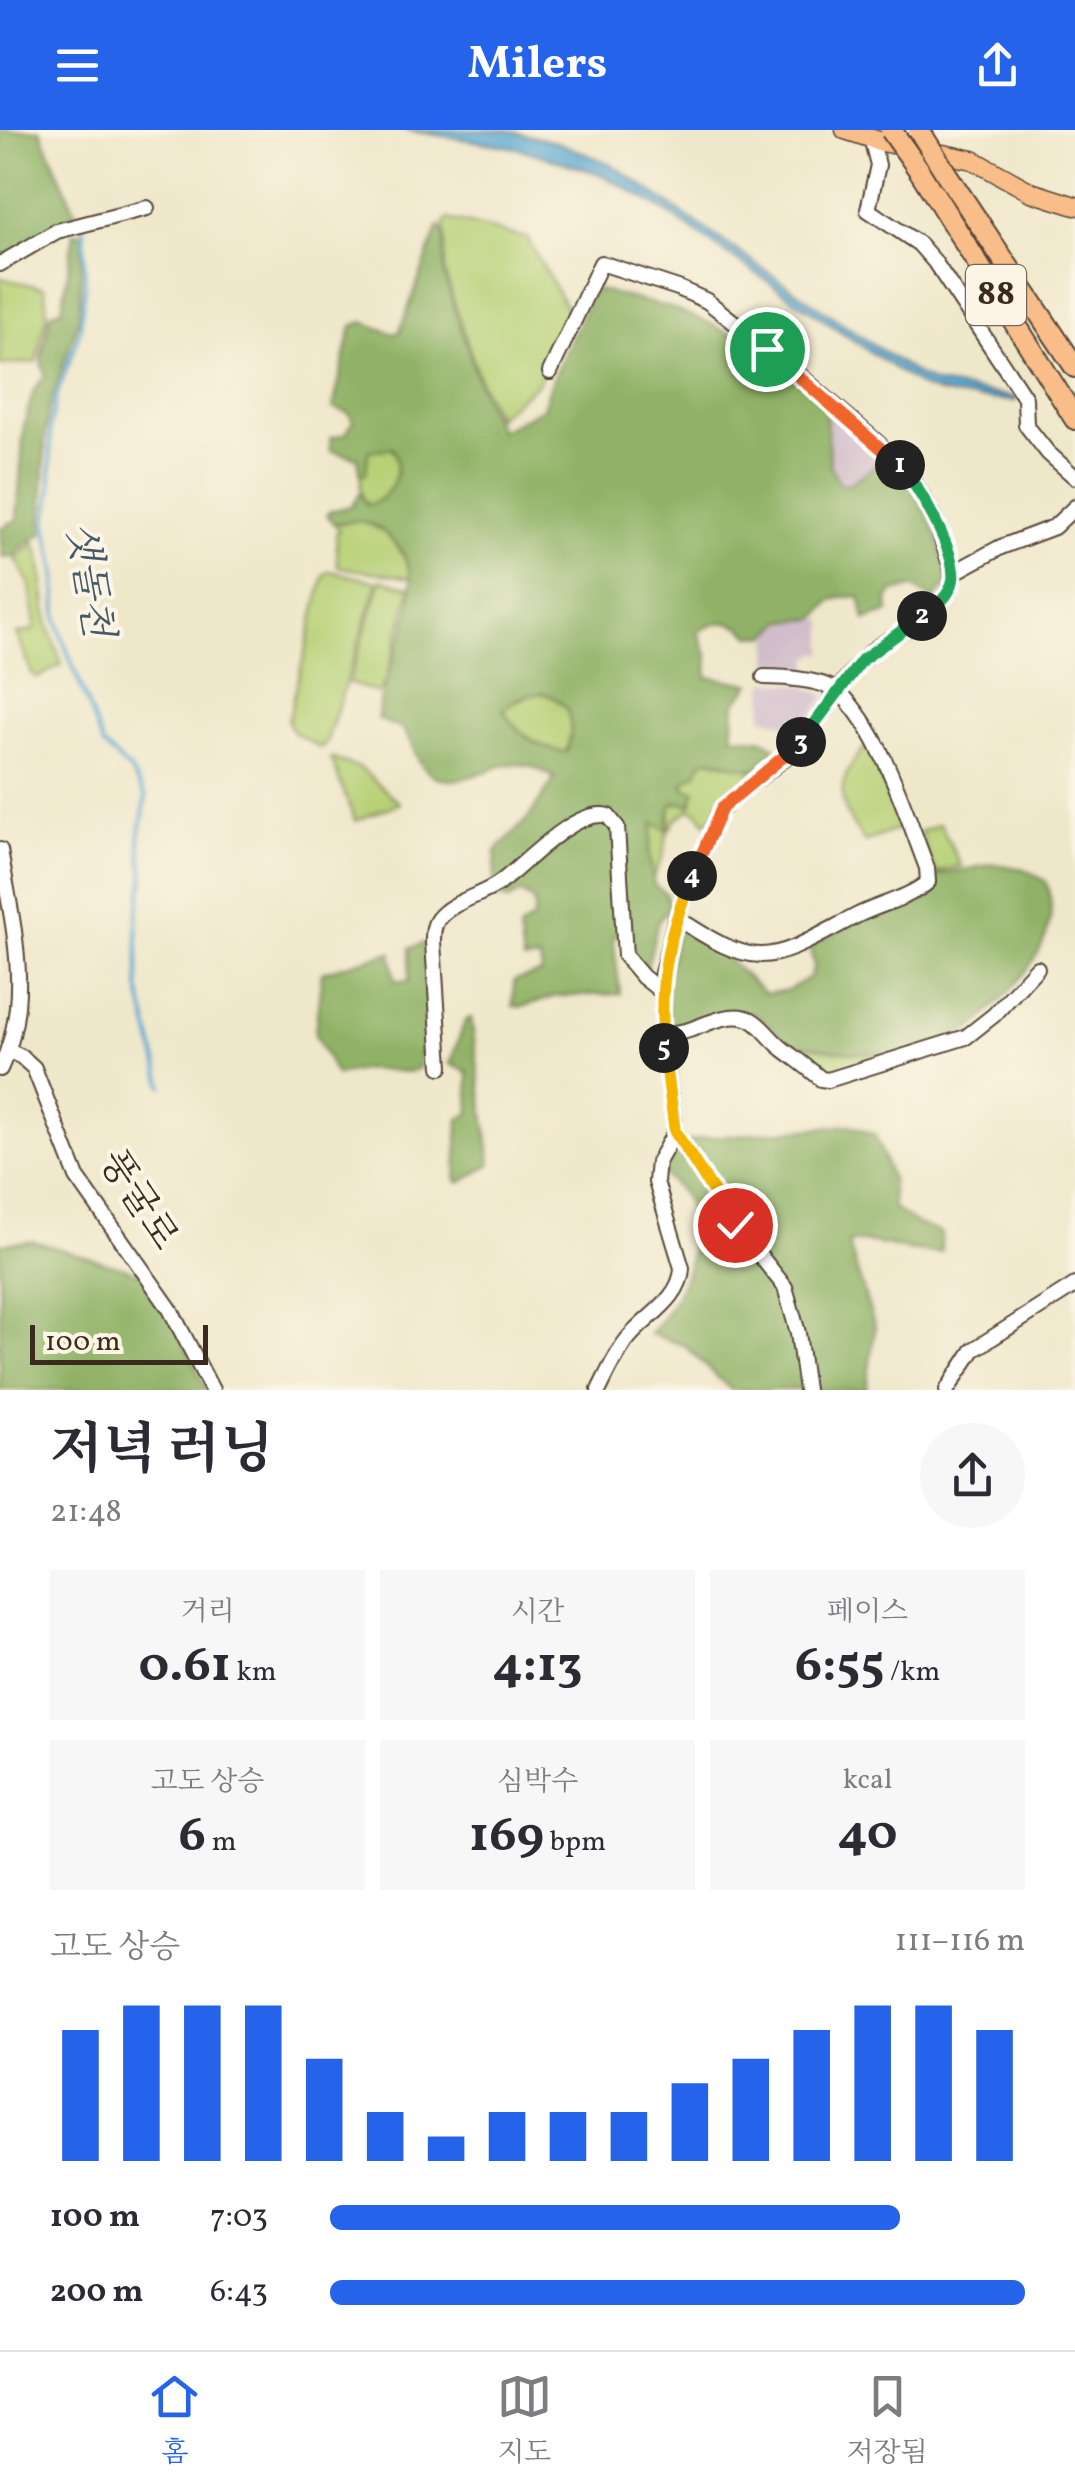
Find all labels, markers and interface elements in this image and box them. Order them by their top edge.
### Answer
text: Milers [468,34,607,97]
icon: menu [50,38,105,93]
icon: share [970,38,1025,93]
road number: 88 [966,265,1026,325]
pin [725,307,810,392]
icon: arrive [740,322,795,377]
pin: 1 [875,440,925,490]
text: 1 [894,445,906,484]
water label: 샛돌천 [50,518,124,644]
pin: 2 [897,591,947,641]
text: 2 [915,596,929,635]
pin: 3 [776,717,826,767]
text: 3 [794,722,808,761]
pin: 4 [667,851,717,901]
text: 4 [684,856,700,895]
pin: 5 [639,1023,689,1073]
text: 5 [657,1028,671,1067]
street label: 풍굴로 [85,1140,189,1262]
pin [693,1183,778,1268]
icon: check [708,1198,763,1253]
scale bar [30,1320,208,1364]
text: 100 m [45,1323,120,1362]
text: 저녁 러닝 [50,1415,274,1491]
button: share [920,1423,1025,1528]
text: 21:48 [50,1491,122,1535]
text: 거리 [180,1593,235,1632]
text: 시간 [510,1593,565,1632]
text: 페이스 [827,1593,908,1632]
text: 0.61 [138,1632,231,1702]
text: 4:13 [492,1632,583,1702]
text: 6:55 [795,1632,884,1702]
text: km [231,1653,277,1692]
text: /km [884,1653,940,1692]
text: kcal [843,1761,892,1800]
text: 고도 상승 [151,1763,264,1802]
text: 심박수 [497,1763,578,1802]
text: 40 [837,1800,898,1870]
text: 6 [179,1802,206,1872]
text: 169 [469,1802,544,1872]
text: m [206,1823,236,1862]
text: bpm [544,1823,606,1862]
text: 111–116 m [895,1920,1025,1964]
text: 고도 상승 [50,1927,180,1971]
text: 100 m [50,2196,140,2240]
text: 7:03 [210,2196,268,2240]
text: 200 m [50,2271,144,2315]
text: 6:43 [210,2271,268,2315]
tab: 홈 [147,2369,202,2473]
tab: 지도 [497,2369,552,2473]
tab: 저장됨 [847,2369,928,2473]

